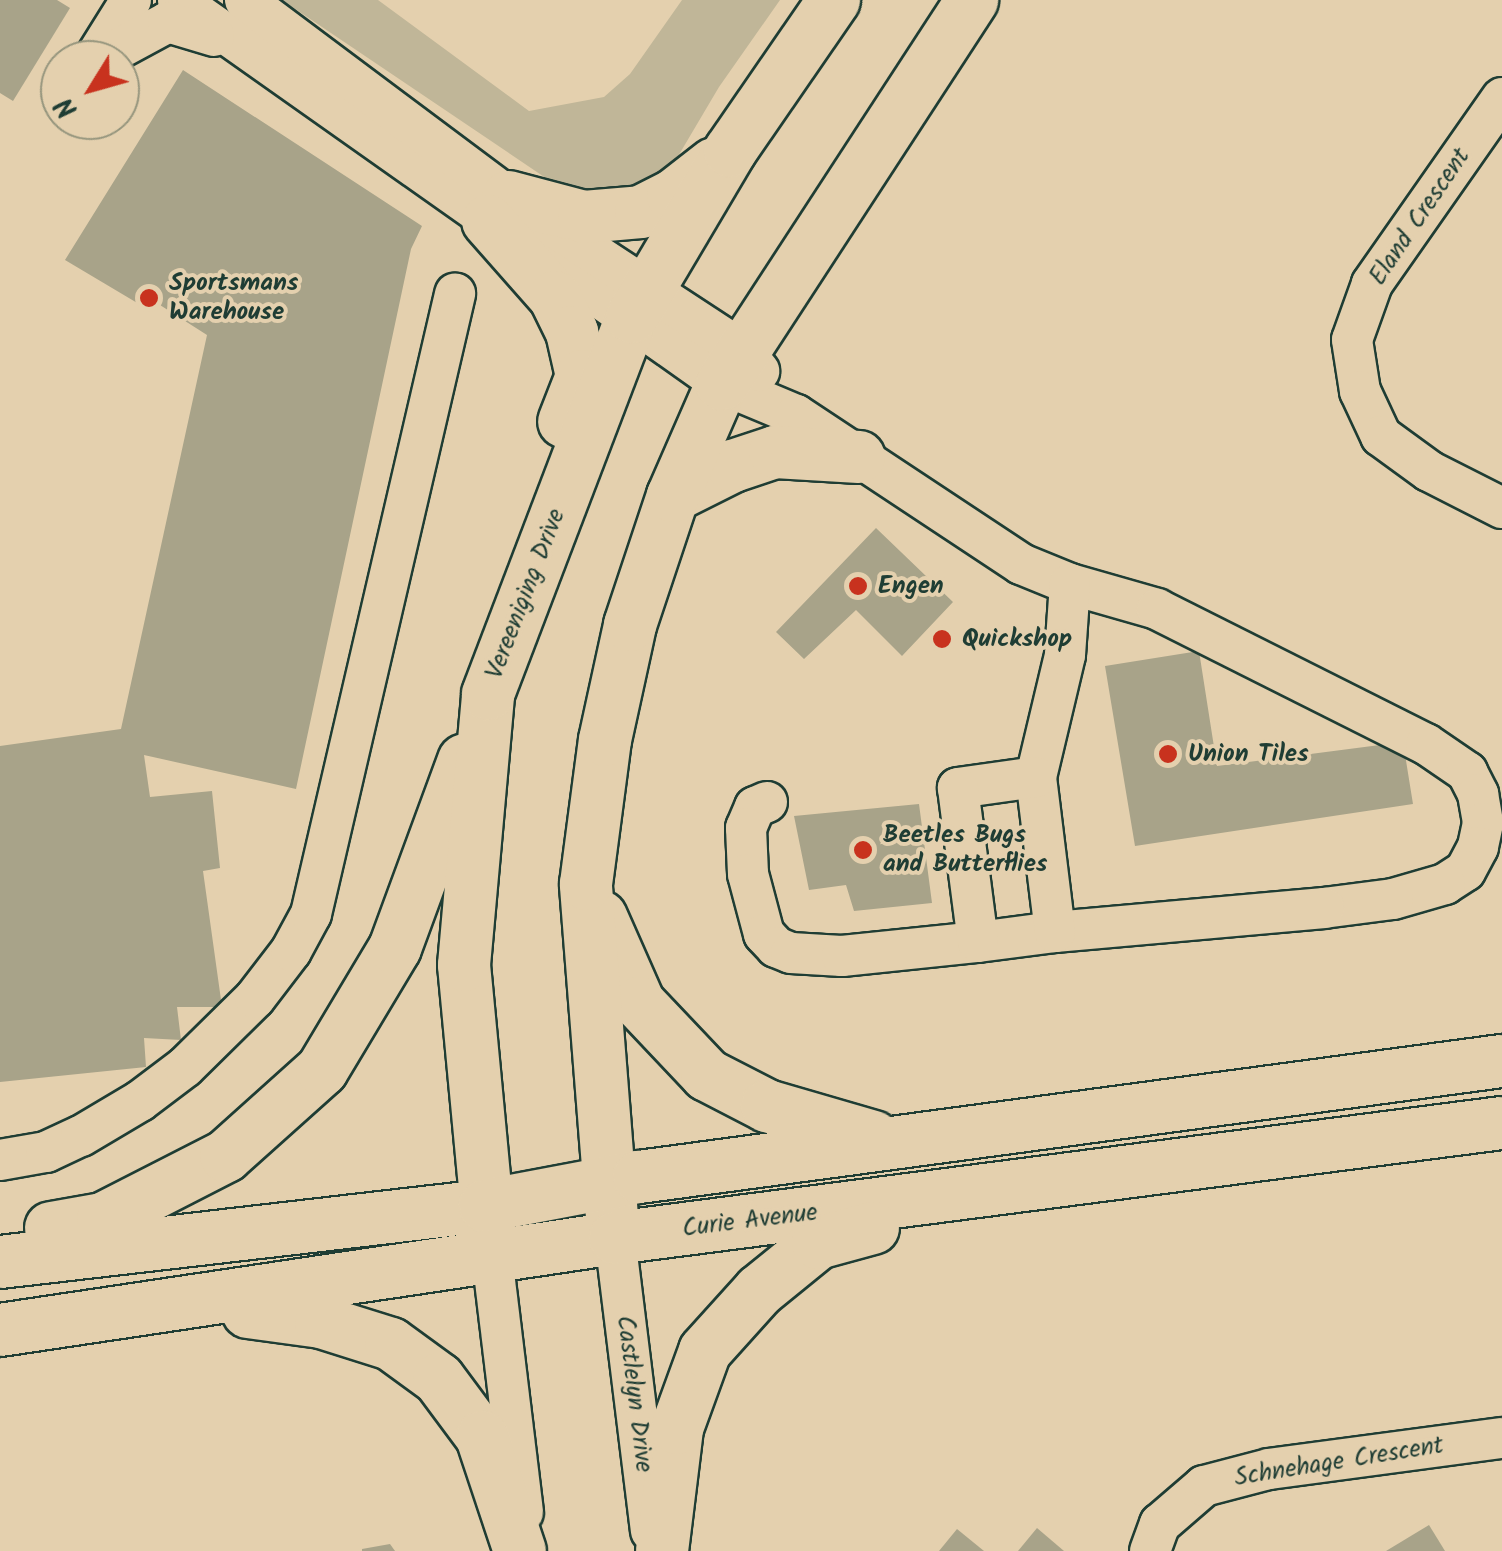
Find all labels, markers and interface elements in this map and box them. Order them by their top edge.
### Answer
north arrow [40,40,140,140]
text: N [44,87,91,128]
street label: Eland Crescent [1363,143,1477,291]
place label: Sportsmans Warehouse [169,269,298,328]
marker: Sportsmans Warehouse [138,287,160,309]
street label: Vereeniging Drive [480,505,572,683]
place label: Engen [878,571,944,601]
marker: Engen [847,575,869,597]
place label: Quickshop [962,624,1072,654]
marker: Quickshop [931,628,953,650]
place label: Union Tiles [1188,739,1309,769]
marker: Union Tiles [1157,743,1179,765]
place label: Beetles Bugs and Butterflies [883,821,1047,880]
marker: Beetles Bugs and Butterflies [852,839,874,861]
street label: Curie Avenue [681,1198,819,1244]
street label: Castlelyn Drive [609,1314,659,1474]
street label: Schnehage Crescent [1232,1431,1446,1493]

